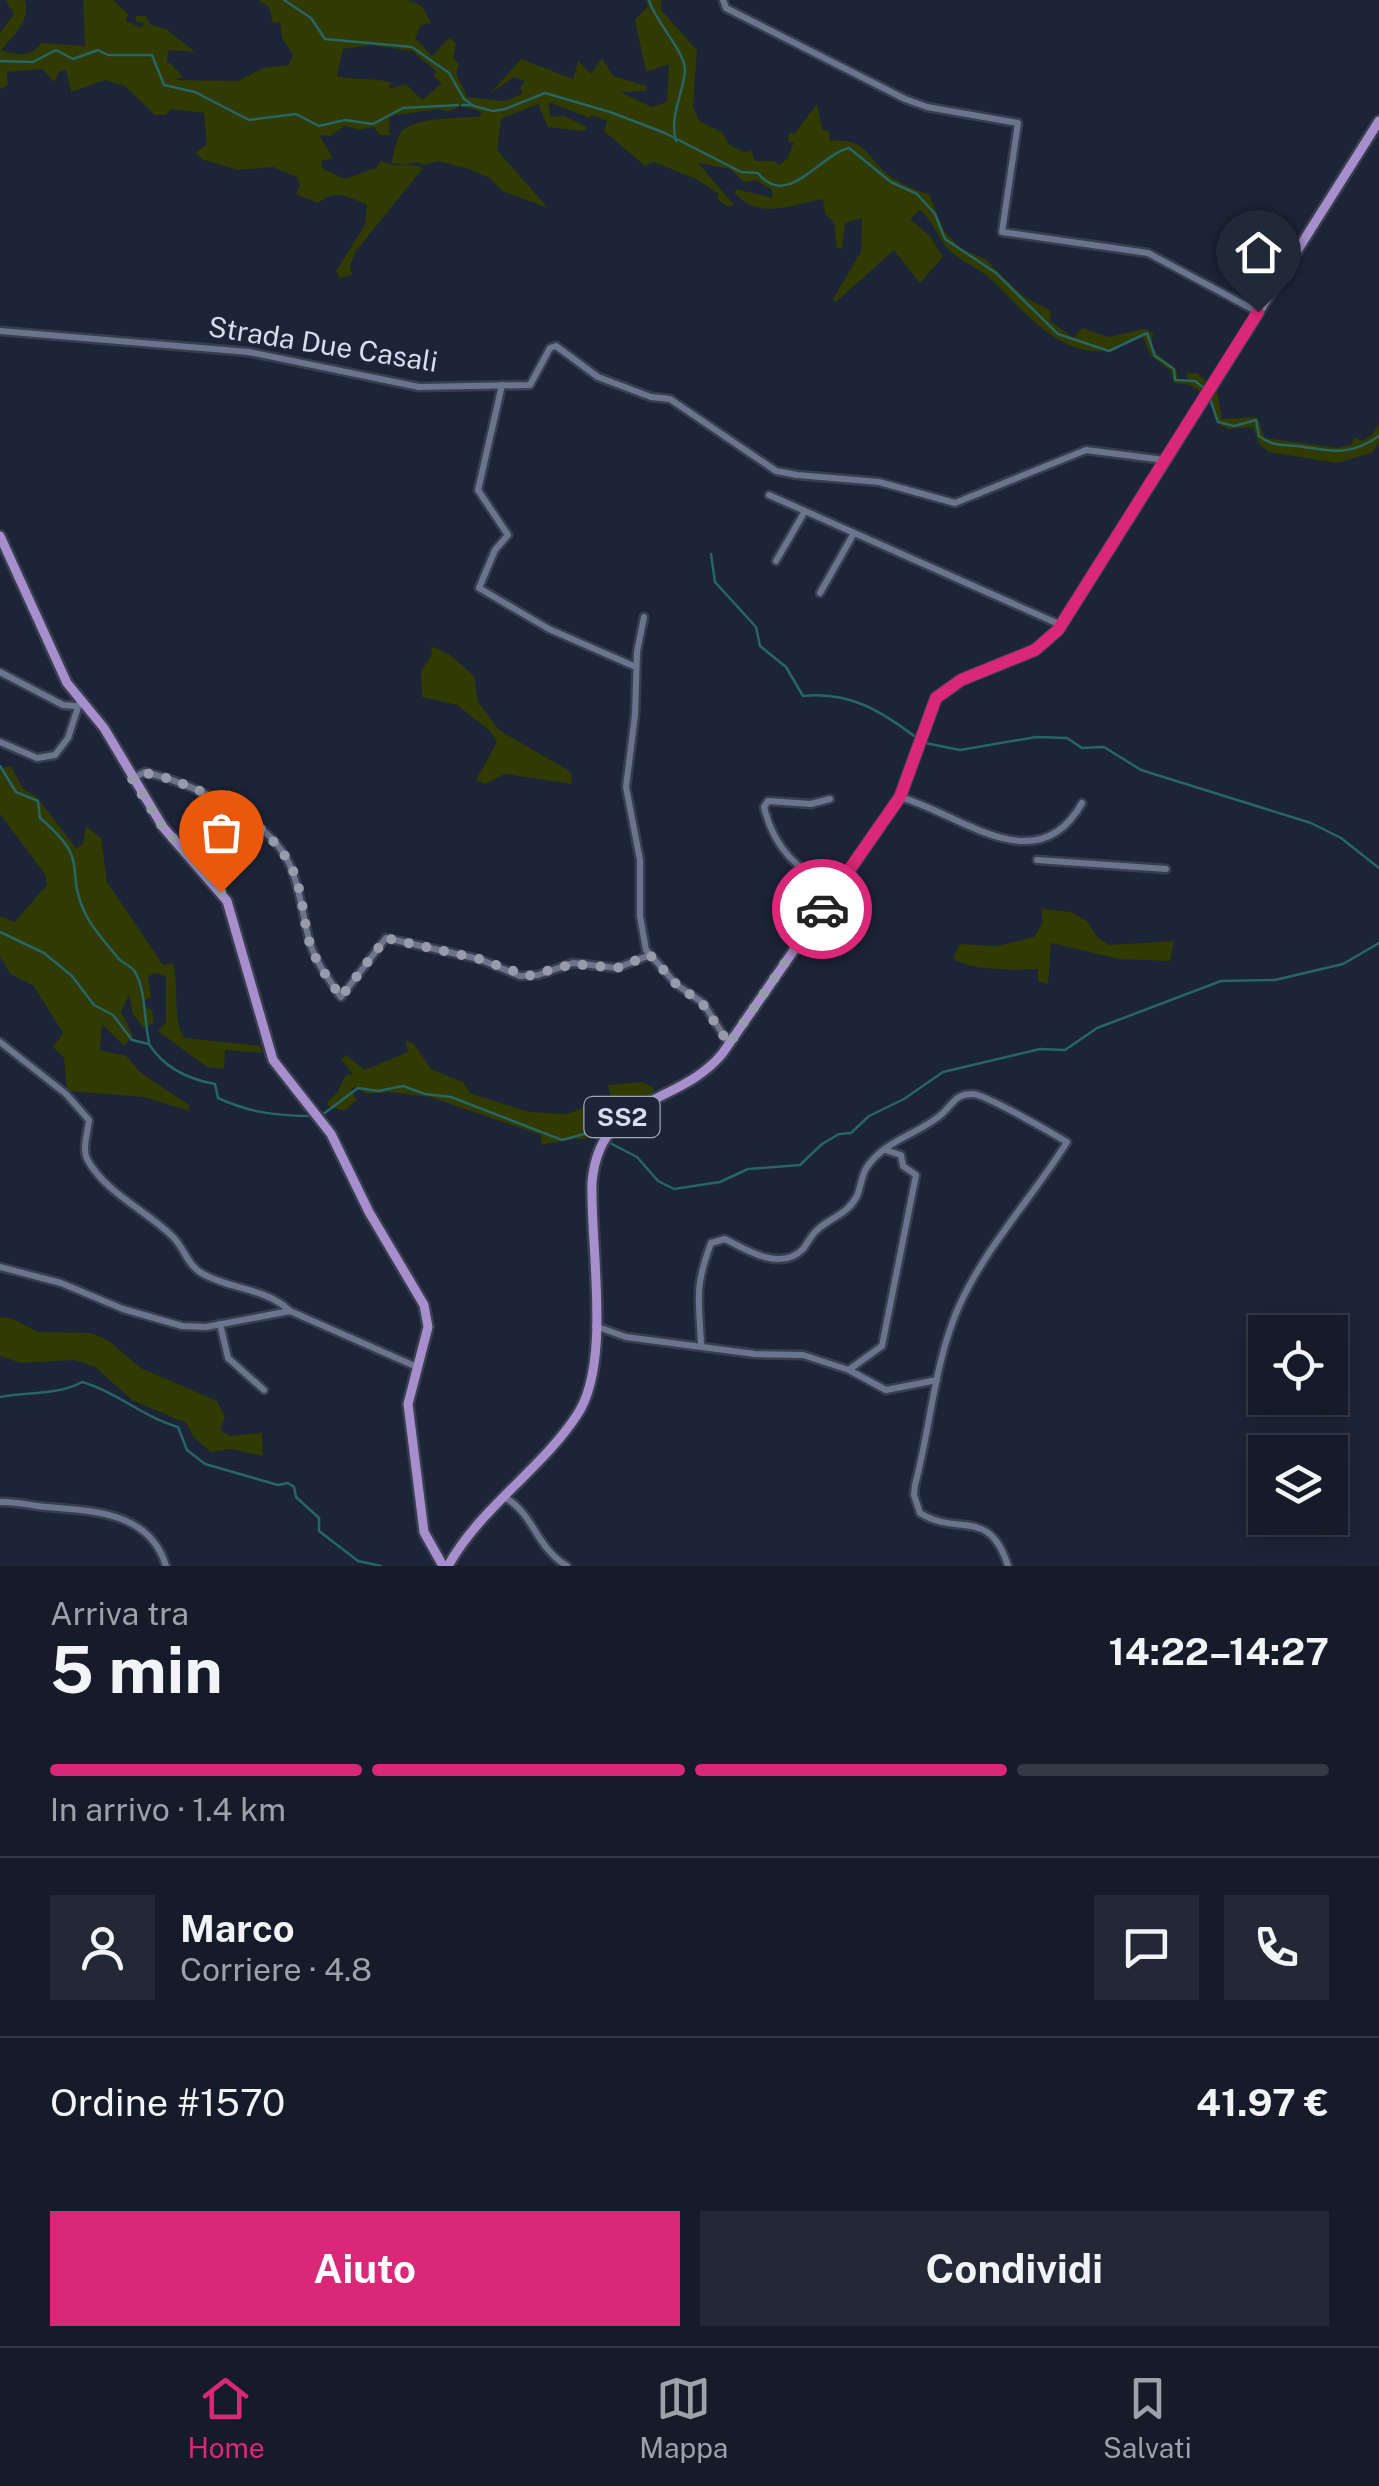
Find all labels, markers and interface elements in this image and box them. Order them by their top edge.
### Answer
pin [1216,210,1301,313]
icon: home [1231,225,1286,280]
street label: Strada Due Casali [206,309,440,378]
pin [179,790,264,893]
icon: bag [194,805,249,860]
courier [772,859,872,959]
icon: car [795,882,850,937]
road number: SS2 [584,1097,660,1137]
map controls [1248,1315,1348,1535]
button: locate [1248,1315,1348,1415]
button: layers [1248,1435,1348,1535]
text: Arriva tra [50,1595,189,1632]
text: 14:22–14:27 [1109,1629,1329,1674]
text: 5 min [50,1631,223,1708]
text: In arrivo · 1.4 km [50,1791,286,1828]
button: person [50,1895,155,2000]
button: chat [1094,1895,1199,2000]
button: phone [1224,1895,1329,2000]
text: Marco [180,1906,295,1951]
text: Corriere · 4.8 [180,1951,372,1988]
text: Ordine #1570 [50,2080,285,2125]
text: 41.97 € [1196,2080,1329,2125]
button: Aiuto [50,2211,680,2326]
button: Condividi [700,2211,1329,2326]
tab: Home [187,2371,265,2464]
tab: Mappa [639,2371,728,2464]
tab: Salvati [1103,2371,1192,2464]

